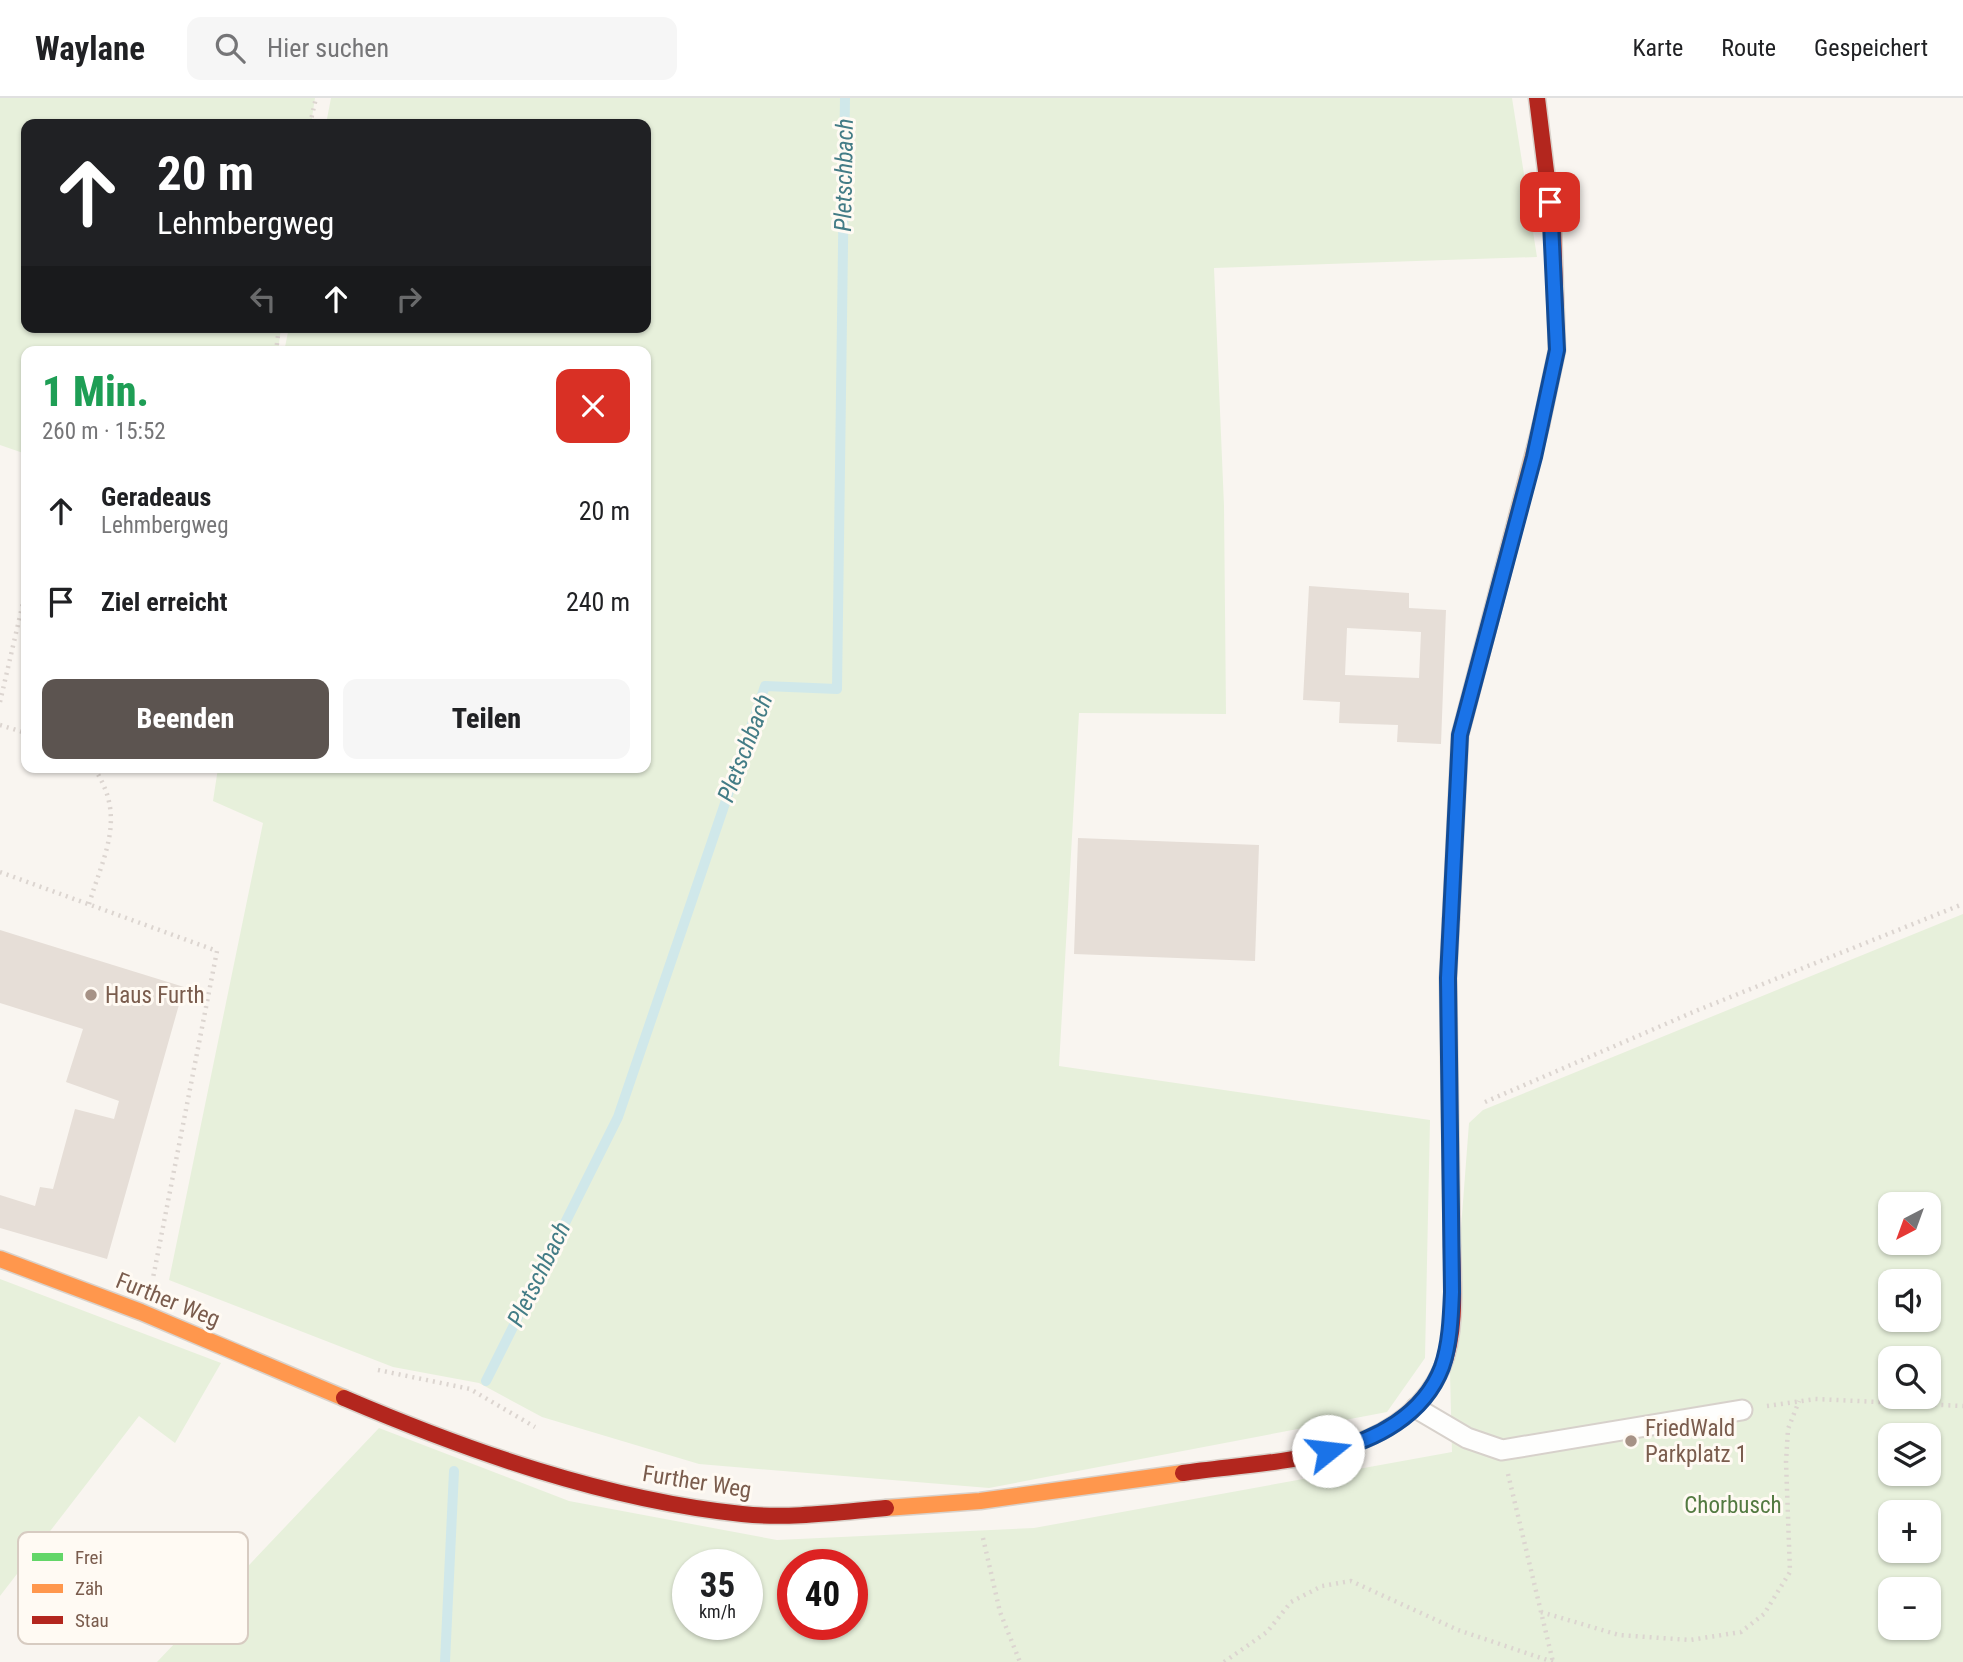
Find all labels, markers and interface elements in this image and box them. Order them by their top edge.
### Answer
search box [187,17,677,80]
text: Waylane [35,29,145,68]
icon: search [211,29,249,67]
text: Hier suchen [267,33,389,63]
text: Karte [1633,34,1683,62]
text: Route [1721,34,1776,62]
text: Gespeichert [1814,34,1928,62]
water label: Pletschbach [829,118,859,232]
text: 20 m [157,145,254,202]
icon: ahead [42,147,133,238]
pin [1520,172,1580,232]
icon: arrive [1531,183,1569,221]
text: Lehmbergweg [157,204,334,242]
icon: left [244,280,282,318]
icon: ahead [317,280,355,318]
icon: right [390,280,428,318]
text: 1 Min. [42,367,149,416]
button: close [556,369,630,443]
text: 260 m · 15:52 [42,418,166,445]
text: Geradeaus [101,482,211,512]
icon: ahead [42,492,80,530]
text: 20 m [579,496,630,526]
text: Lehmbergweg [101,512,228,539]
icon: arrive [42,583,80,621]
text: Ziel erreicht [101,587,227,617]
text: 240 m [566,587,630,617]
button: Beenden [42,679,329,759]
button: Teilen [343,679,630,759]
water label: Pletschbach [712,690,778,806]
place label: Haus Furth [105,982,205,1009]
marker: Haus Furth [83,987,99,1003]
north arrow [1878,1192,1941,1255]
map controls [1878,1192,1941,1640]
water label: Pletschbach [502,1217,576,1331]
street label: Further Weg [112,1267,224,1333]
button: sound [1878,1269,1941,1332]
button: search [1878,1346,1941,1409]
position arrow [1291,1414,1365,1488]
place label: FriedWald Parkplatz 1 [1645,1415,1747,1468]
button: layers [1878,1423,1941,1486]
marker: FriedWald Parkplatz 1 [1623,1433,1639,1449]
street label: Further Weg [641,1460,753,1504]
park label: Chorbusch [1684,1492,1782,1519]
button: + [1878,1500,1941,1563]
legend [18,1532,248,1644]
text: Frei [75,1546,103,1569]
speed limit sign: 40 [777,1549,868,1640]
text: 35 [700,1565,735,1606]
text: Zäh [75,1577,103,1600]
button: − [1878,1577,1941,1640]
text: km/h [699,1601,736,1622]
text: Stau [75,1609,109,1632]

